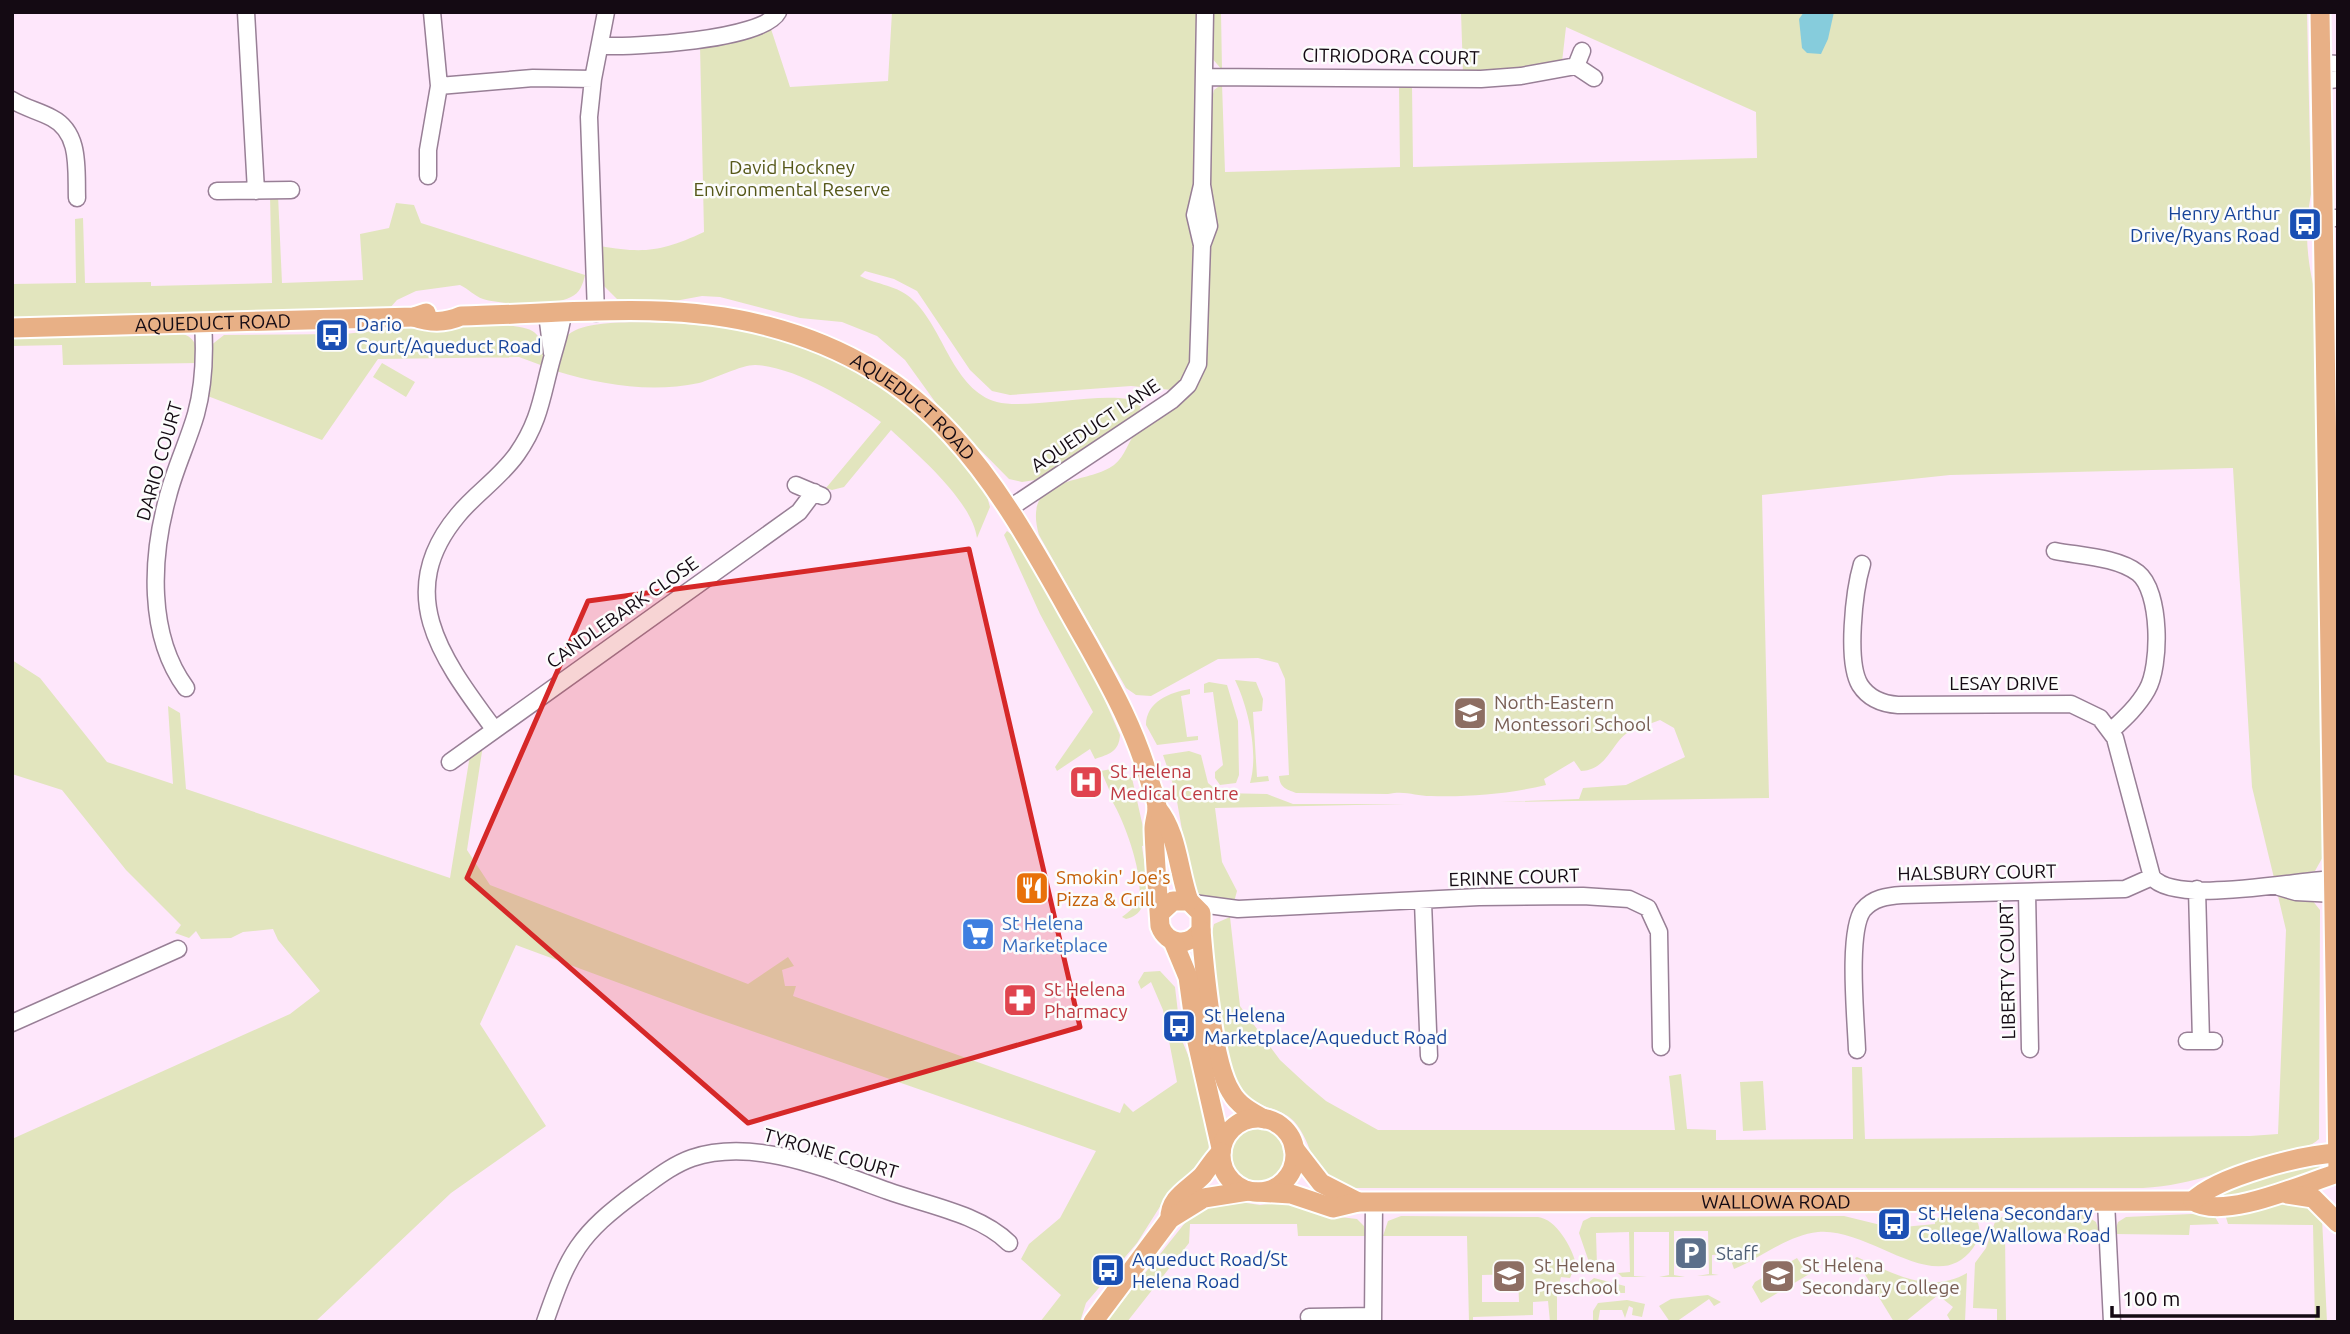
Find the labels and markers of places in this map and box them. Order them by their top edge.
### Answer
place label: Henry Arthur Drive/Ryans Road [2130,202,2280,246]
bus stop icon: Henry Arthur Drive/Ryans Road [2286,205,2324,243]
place label: Dario Court/Aqueduct Road [356,313,542,357]
bus stop icon: Dario Court/Aqueduct Road [313,316,351,354]
place label: North-Eastern Montessori School [1494,691,1651,735]
school or university icon: North-Eastern Montessori School [1451,694,1489,732]
place label: St Helena Medical Centre [1110,760,1239,804]
hospital icon: St Helena Medical Centre [1067,763,1105,801]
place label: Smokin' Joe's Pizza & Grill [1056,866,1171,910]
restaurant icon: Smokin' Joe's Pizza & Grill [1013,869,1051,907]
place label: St Helena Marketplace [1002,912,1108,956]
supermarket icon: St Helena Marketplace [959,915,997,953]
place label: St Helena Pharmacy [1044,978,1128,1022]
pharmacy icon: St Helena Pharmacy [1001,981,1039,1019]
place label: St Helena Marketplace/Aqueduct Road [1204,1004,1447,1048]
bus stop icon: St Helena Marketplace/Aqueduct Road [1160,1007,1198,1045]
place label: St Helena Secondary College/Wallowa Road [1918,1202,2111,1246]
bus stop icon: St Helena Secondary College/Wallowa Road [1875,1205,1913,1243]
parking icon: Staff [1672,1234,1710,1272]
place label: Staff [1716,1242,1758,1264]
place label: Aqueduct Road/St Helena Road [1132,1248,1288,1292]
bus stop icon: Aqueduct Road/St Helena Road [1089,1251,1127,1289]
place label: St Helena Preschool [1534,1254,1618,1298]
place label: St Helena Secondary College [1802,1254,1960,1298]
school or university icon: St Helena Preschool [1490,1257,1528,1295]
school or university icon: St Helena Secondary College [1759,1257,1797,1295]

